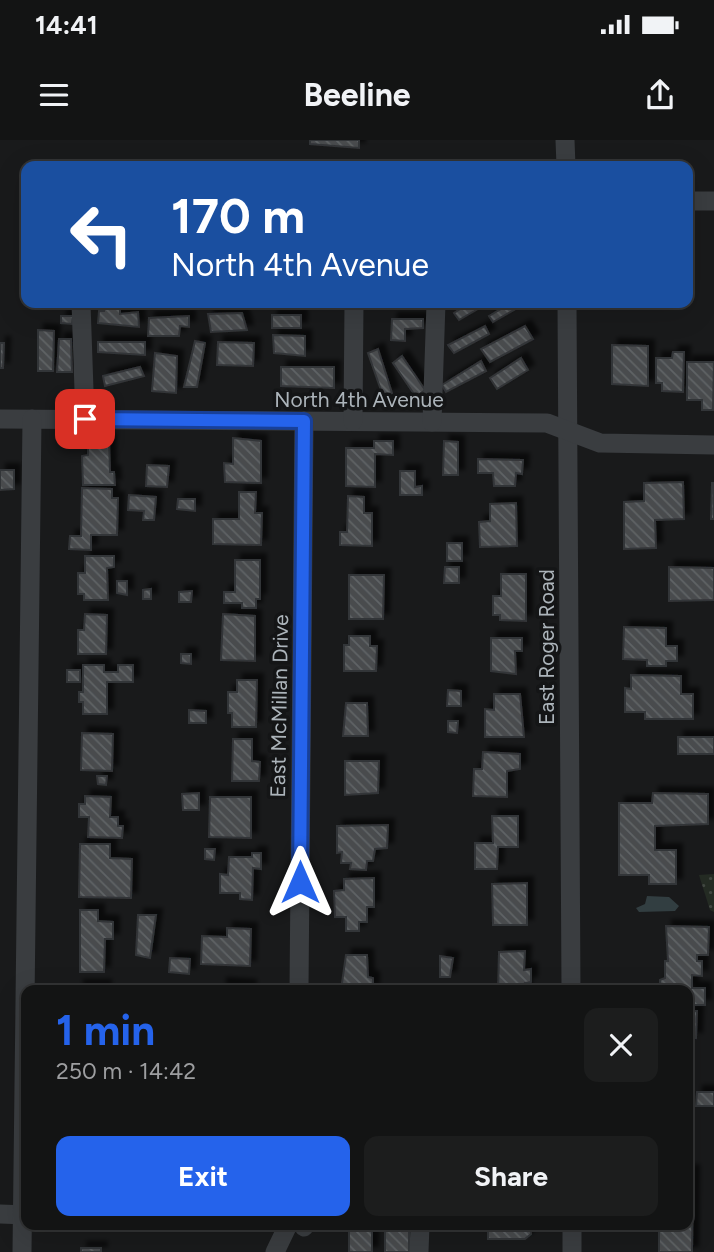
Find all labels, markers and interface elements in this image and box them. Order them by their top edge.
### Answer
text: 14:41 [35,9,98,41]
icon: menu [35,76,73,114]
text: Beeline [303,76,411,114]
icon: share [641,76,679,114]
text: 170 m [171,186,305,245]
icon: left [56,189,147,280]
text: North 4th Avenue [171,246,429,284]
street label: North 4th Avenue [274,387,444,412]
pin [55,389,115,449]
icon: arrive [66,400,104,438]
street label: East Roger Road [534,569,559,725]
street label: East McMillan Drive [265,614,293,798]
position arrow [263,845,337,919]
text: 1 min [56,1005,155,1056]
button: close [584,1008,658,1082]
text: 250 m · 14:42 [56,1057,196,1085]
button: Exit [56,1136,350,1216]
button: Share [364,1136,658,1216]

